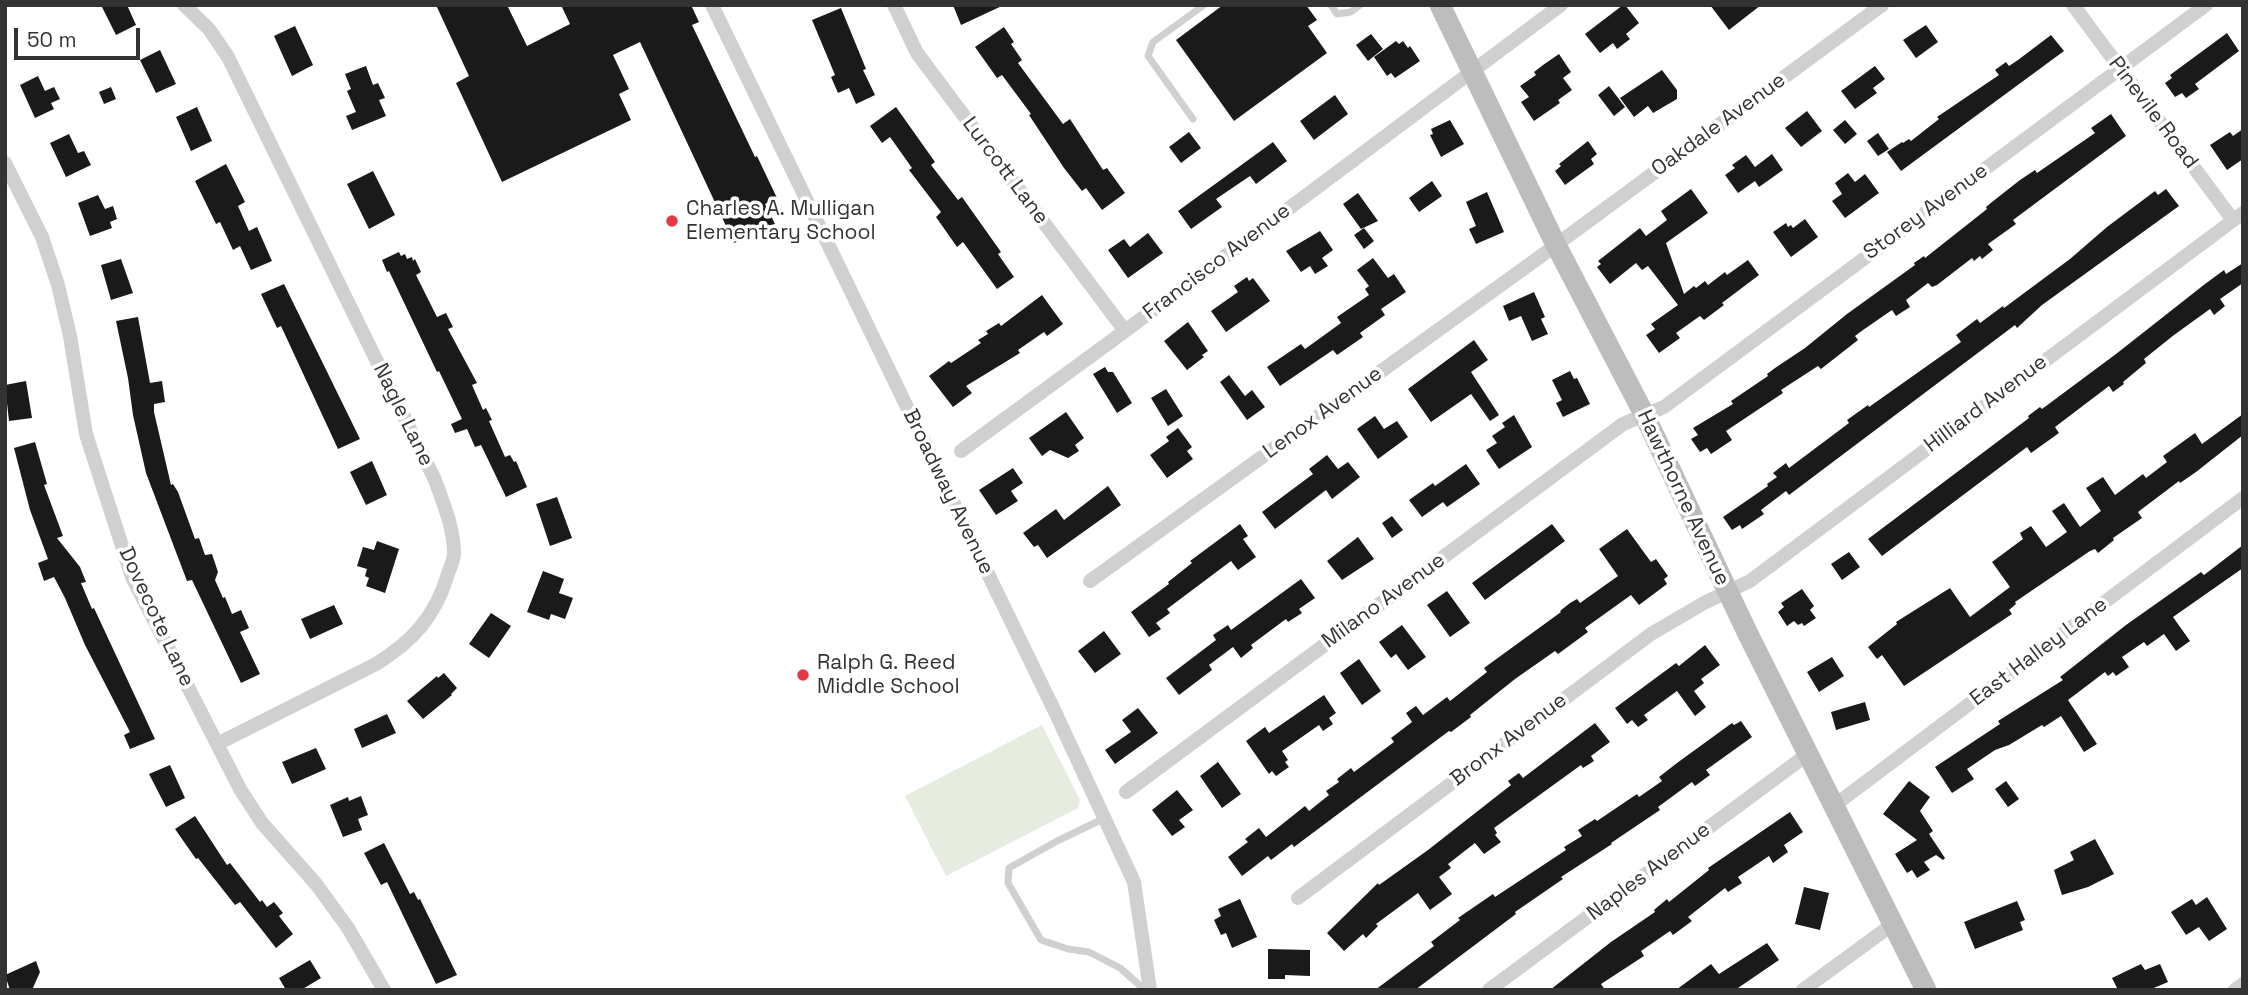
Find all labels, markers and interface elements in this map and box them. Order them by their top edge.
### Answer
scale bar [18,14,144,58]
text: 50 m [27,26,77,53]
street label: Pinevile Road [2103,52,2203,174]
street label: Oakdale Avenue [1647,68,1791,182]
street label: Lurcott Lane [956,112,1054,230]
street label: Storey Avenue [1859,158,1993,266]
place label: Charles A. Mulligan Elementary School [686,196,876,246]
street label: Francisco Avenue [1138,198,1296,326]
marker: Charles A. Mulligan Elementary School [664,213,680,229]
street label: Hilliard Avenue [1920,350,2052,458]
street label: Nagle Lane [367,360,439,470]
street label: Lenox Avenue [1259,361,1387,465]
street label: Broadway Avenue [897,405,999,579]
street label: Hawthorne Avenue [1631,406,1735,590]
street label: Dovecote Lane [113,543,199,691]
street label: Milano Avenue [1318,548,1450,654]
street label: East Halley Lane [1965,592,2113,712]
place label: Ralph G. Reed Middle School [817,650,960,700]
marker: Ralph G. Reed Middle School [795,667,811,683]
street label: Bronx Avenue [1446,688,1572,792]
street label: Naples Avenue [1582,817,1716,927]

